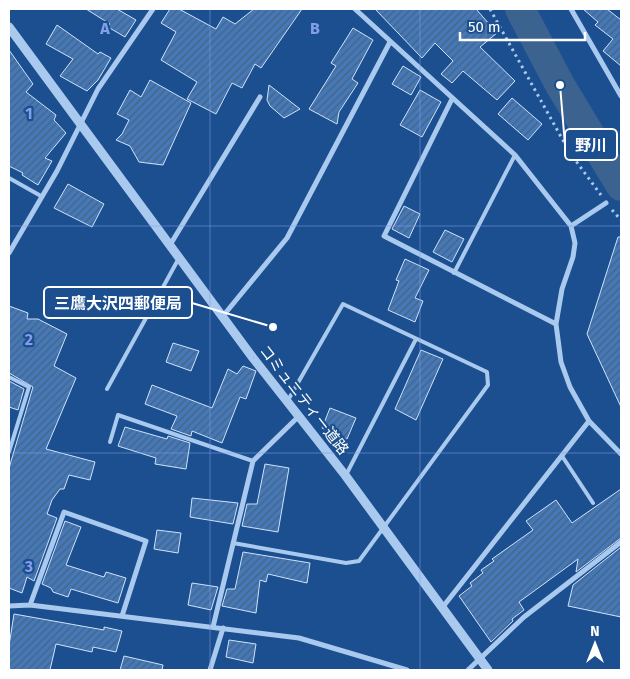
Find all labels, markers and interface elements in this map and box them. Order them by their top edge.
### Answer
scale bar [460,10,585,42]
text: 50 m [468,18,501,36]
text: A [99,19,110,38]
text: B [310,19,320,38]
text: 1 [25,104,33,123]
callout: 野川 [565,129,617,160]
text: 野川 [575,136,607,155]
callout: 三鷹大沢四郵便局 [44,287,192,318]
text: 三鷹大沢四郵便局 [54,294,182,313]
text: 2 [25,330,33,349]
street label: コミュニティー道路 [256,342,352,458]
text: 3 [24,557,33,576]
north arrow [570,619,620,669]
text: N [590,623,600,640]

